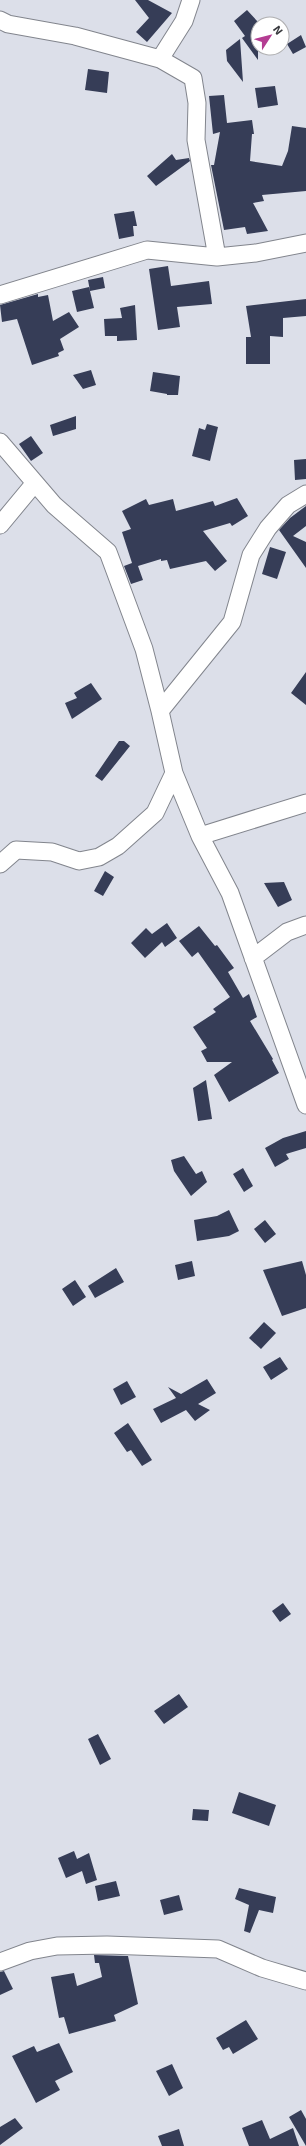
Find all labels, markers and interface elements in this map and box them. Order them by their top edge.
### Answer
north arrow [250,16,290,56]
text: N [271,23,286,37]

